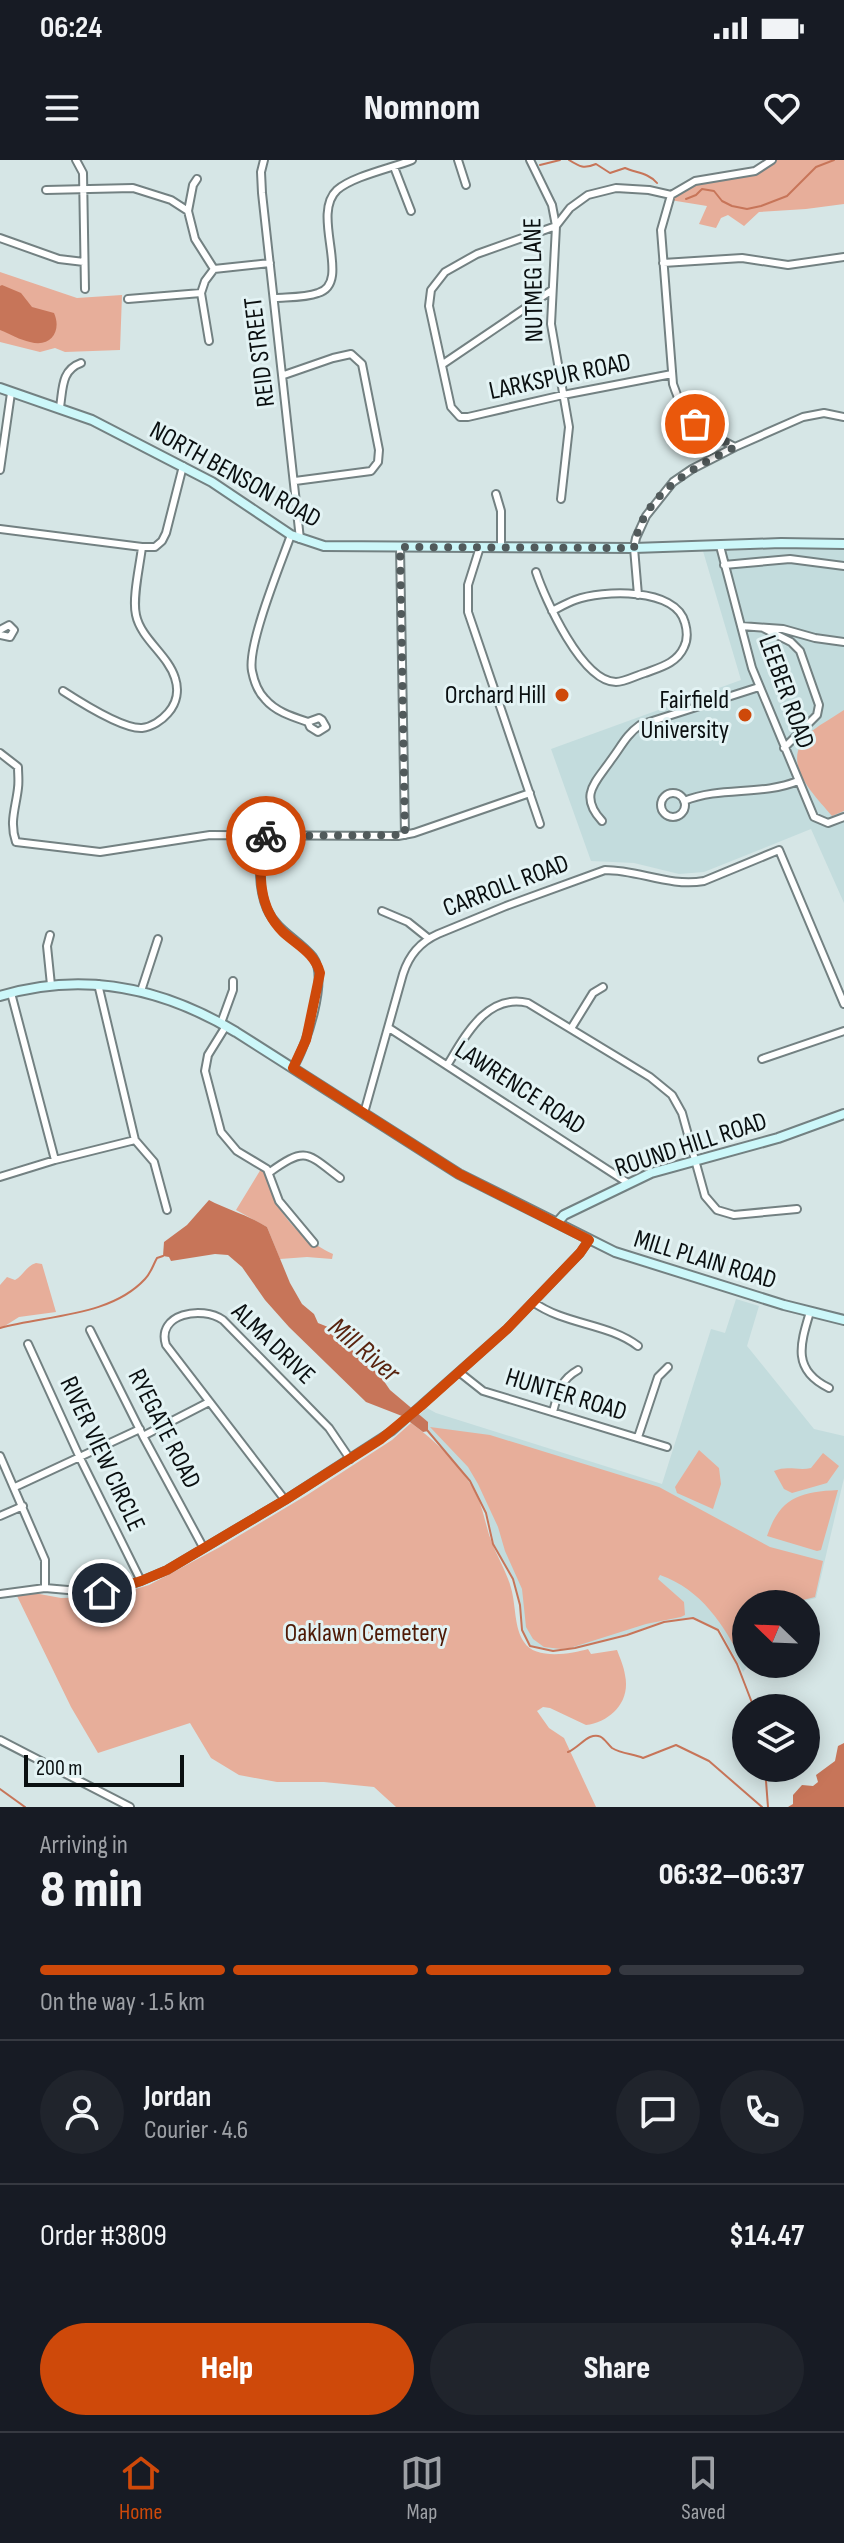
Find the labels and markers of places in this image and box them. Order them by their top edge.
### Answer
pin [661,390,729,458]
place label: Orchard Hill [445,680,546,711]
place label: Fairfield University [641,685,729,746]
marker: Orchard Hill [553,686,571,704]
marker: Fairfield University [736,706,754,724]
pin [68,1559,136,1627]

